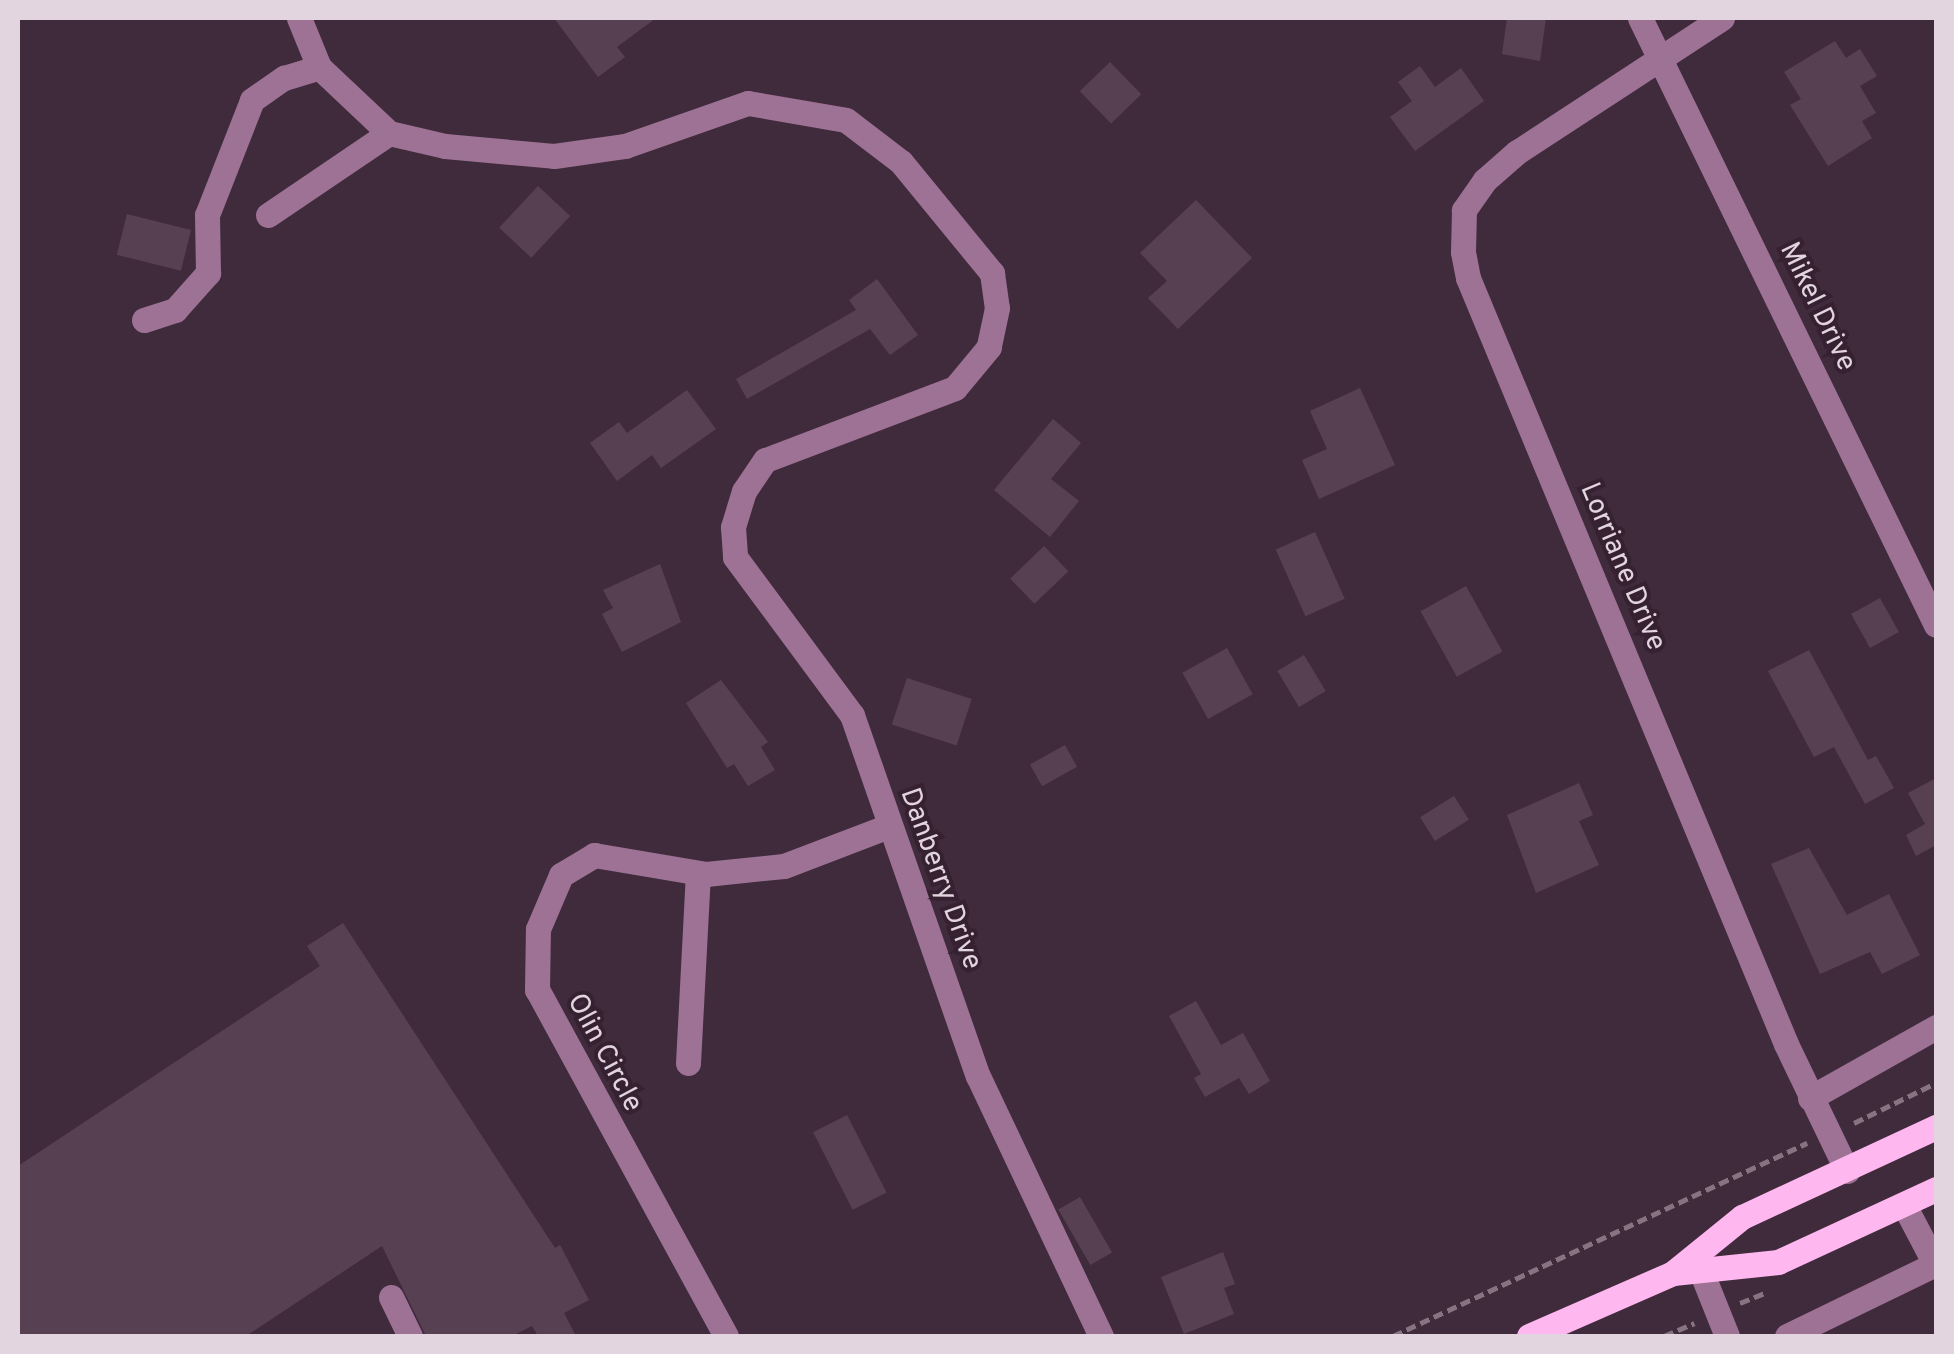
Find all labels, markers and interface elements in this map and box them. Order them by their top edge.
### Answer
street label: Mikel Drive [1771,237,1863,377]
street label: Lorriane Drive [1572,478,1672,656]
street label: Danberry Drive [892,784,988,974]
street label: Olin Circle [559,988,649,1118]

